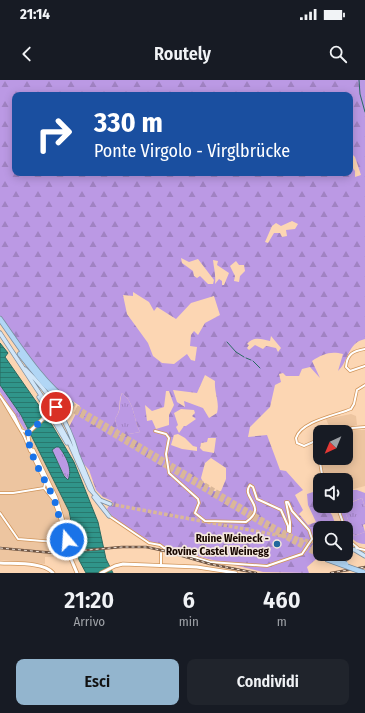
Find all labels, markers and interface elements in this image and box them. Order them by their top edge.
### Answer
text: 21:14 [20,5,50,23]
icon: back [16,43,38,65]
text: Routely [154,43,211,65]
icon: search [327,43,349,65]
text: 330 m [94,106,163,139]
icon: right [28,108,80,160]
text: Ponte Virgolo - Virglbrücke [94,140,290,162]
pin [39,390,73,424]
icon: arrive [45,396,67,418]
north arrow [313,425,353,465]
map controls [313,425,353,561]
button: sound [313,473,353,513]
position arrow [46,519,88,561]
button: search [313,521,353,561]
place label: Ruine Weineck - Rovine Castel Weinegg [166,532,270,558]
marker: Ruine Weineck - Rovine Castel Weinegg [272,539,282,549]
text: 21:20 [64,586,114,614]
text: 6 [183,586,195,614]
text: 460 [263,586,301,614]
text: Arrivo [73,614,105,629]
text: min [179,614,199,629]
text: m [277,614,287,629]
button: Esci [16,659,179,705]
button: Condividi [187,659,349,705]

